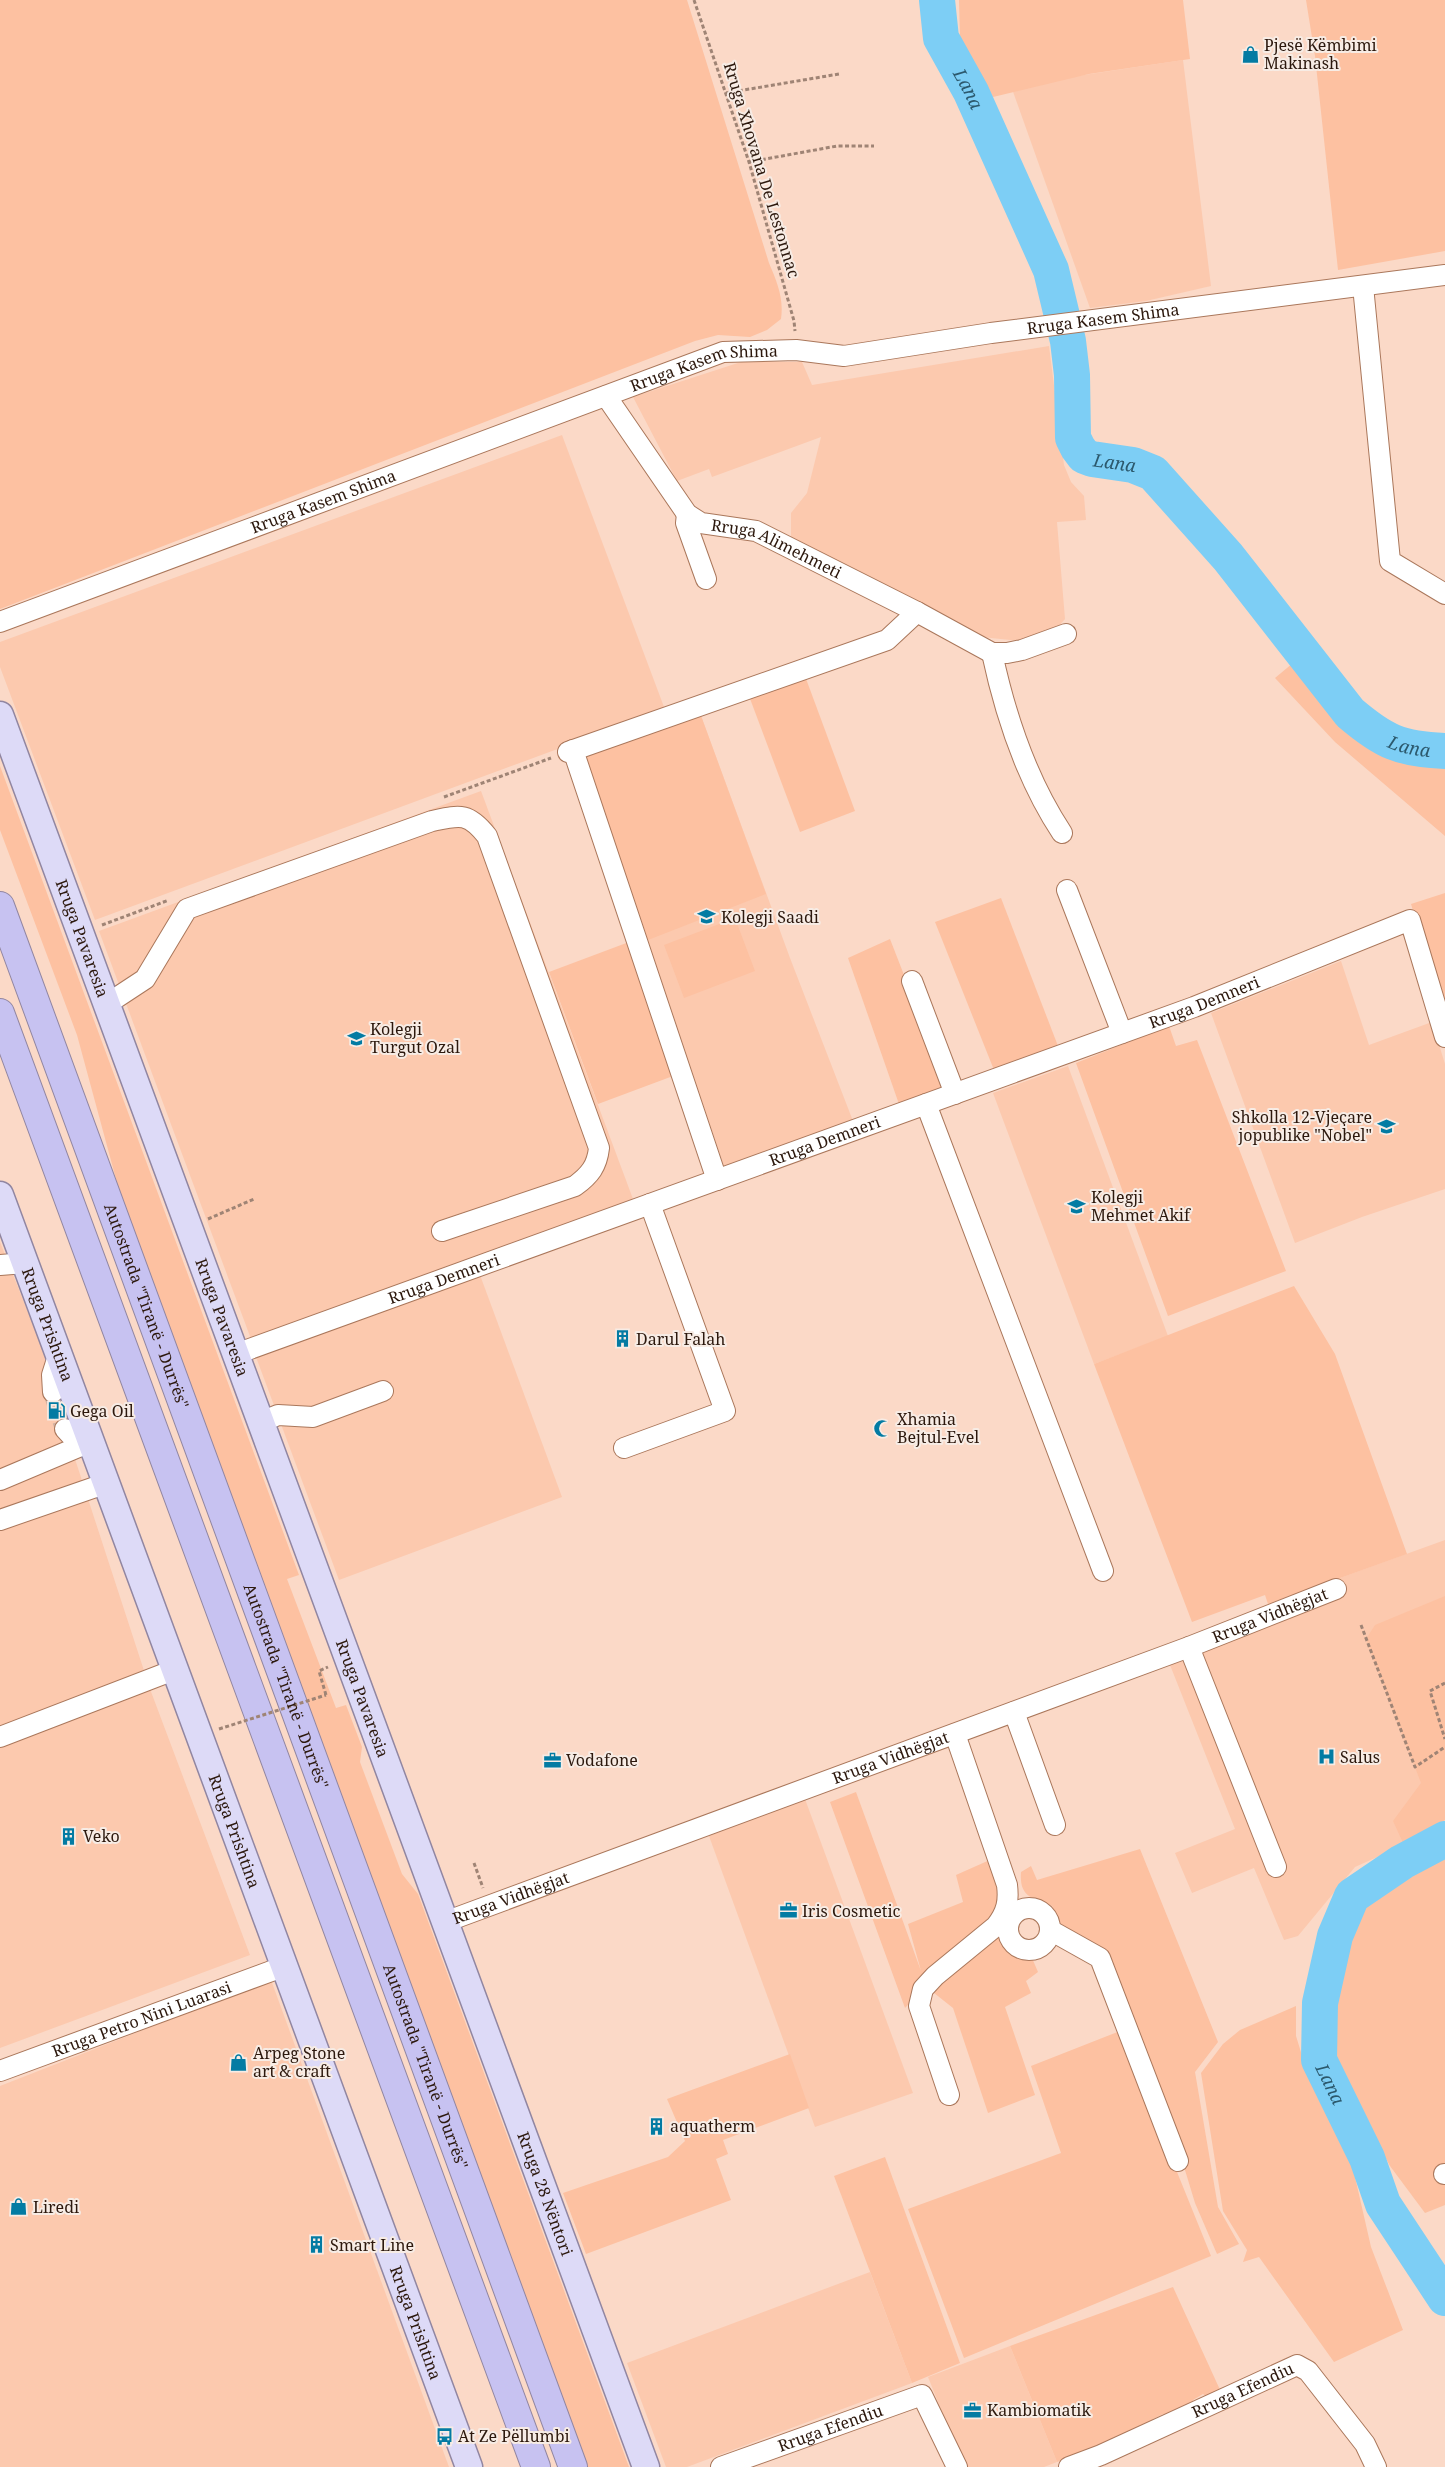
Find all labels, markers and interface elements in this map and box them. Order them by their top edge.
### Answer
place label: Pjesë Këmbimi Makinash [1264,34,1377,74]
shop icon: Pjesë Këmbimi Makinash [1240,44,1260,64]
street label: Rruga Xhovana De Lestonnac [719,60,805,281]
water label: Lana [948,63,989,113]
street label: Rruga Kasem Shima [1026,298,1181,339]
street label: Rruga Kasem Shima [627,339,778,397]
water label: Lana [1091,447,1138,477]
street label: Rruga Kasem Shima [247,464,399,538]
street label: Rruga Alimehmeti [710,514,845,583]
water label: Lana [1384,729,1432,762]
street label: Rruga Pavaresia [50,876,114,1000]
place label: Kolegji Saadi [721,906,819,928]
school or university icon: Kolegji Saadi [697,907,717,927]
street label: Rruga Demneri [1146,971,1263,1033]
place label: Kolegji Turgut Ozal [370,1018,460,1058]
school or university icon: Kolegji Turgut Ozal [346,1028,366,1048]
place label: Shkolla 12-Vjeçare jopublike "Nobel" [1232,1106,1372,1146]
street label: Rruga Demneri [766,1111,883,1171]
school or university icon: Shkolla 12-Vjeçare jopublike "Nobel" [1376,1116,1396,1136]
place label: Kolegji Mehmet Akif [1091,1186,1192,1226]
school or university icon: Kolegji Mehmet Akif [1067,1196,1087,1216]
street label: Autostrada "Tiranë - Durrës" [99,1200,195,1412]
street label: Rruga Demneri [385,1248,502,1309]
street label: Rruga Pavaresia [190,1255,254,1380]
street label: Rruga Prishtina [17,1264,79,1385]
place label: Darul Falah [636,1328,725,1350]
building icon: Darul Falah [612,1329,632,1349]
place label: Gega Oil [70,1400,134,1422]
fuel station icon: Gega Oil [46,1401,66,1421]
place label: Xhamia Bejtul-Evel [897,1408,979,1448]
mosque icon: Xhamia Bejtul-Evel [873,1418,893,1438]
street label: Autostrada "Tiranë - Durrës" [239,1580,334,1792]
street label: Rruga Vidhëgjat [1209,1582,1331,1648]
street label: Rruga Pavaresia [331,1636,394,1760]
street label: Rruga Vidhëgjat [829,1726,952,1789]
place label: Salus [1340,1746,1380,1768]
hospital icon: Salus [1316,1747,1336,1767]
place label: Vodafone [566,1749,638,1771]
office icon: Vodafone [542,1750,562,1770]
street label: Rruga Prishtina [203,1771,266,1891]
place label: Veko [83,1825,120,1847]
building icon: Veko [59,1826,79,1846]
street label: Rruga Vidhëgjat [449,1866,572,1929]
place label: Iris Cosmetic [802,1900,901,1922]
office icon: Iris Cosmetic [778,1901,798,1921]
street label: Autostrada "Tiranë - Durrës" [378,1961,474,2172]
street label: Rruga Petro Nini Luarasi [49,1976,234,2062]
place label: Arpeg Stone art & craft [253,2042,345,2082]
shop icon: Arpeg Stone art & craft [229,2052,249,2072]
water label: Lana [1310,2058,1351,2109]
place label: aquatherm [670,2115,755,2137]
building icon: aquatherm [646,2116,666,2136]
street label: Rruga 28 Nëntori [512,2129,578,2259]
place label: Liredi [33,2196,79,2218]
shop icon: Liredi [9,2197,29,2217]
place label: Smart Line [330,2234,414,2256]
building icon: Smart Line [306,2235,326,2255]
street label: Rruga Prishtina [385,2263,447,2383]
street label: Rruga Efendiu [1188,2357,1297,2423]
street label: Rruga Efendiu [775,2399,886,2457]
place label: Kambiomatik [987,2399,1091,2421]
office icon: Kambiomatik [963,2400,983,2420]
place label: At Ze Pëllumbi [458,2425,570,2447]
bus stop icon: At Ze Pëllumbi [434,2426,454,2446]

